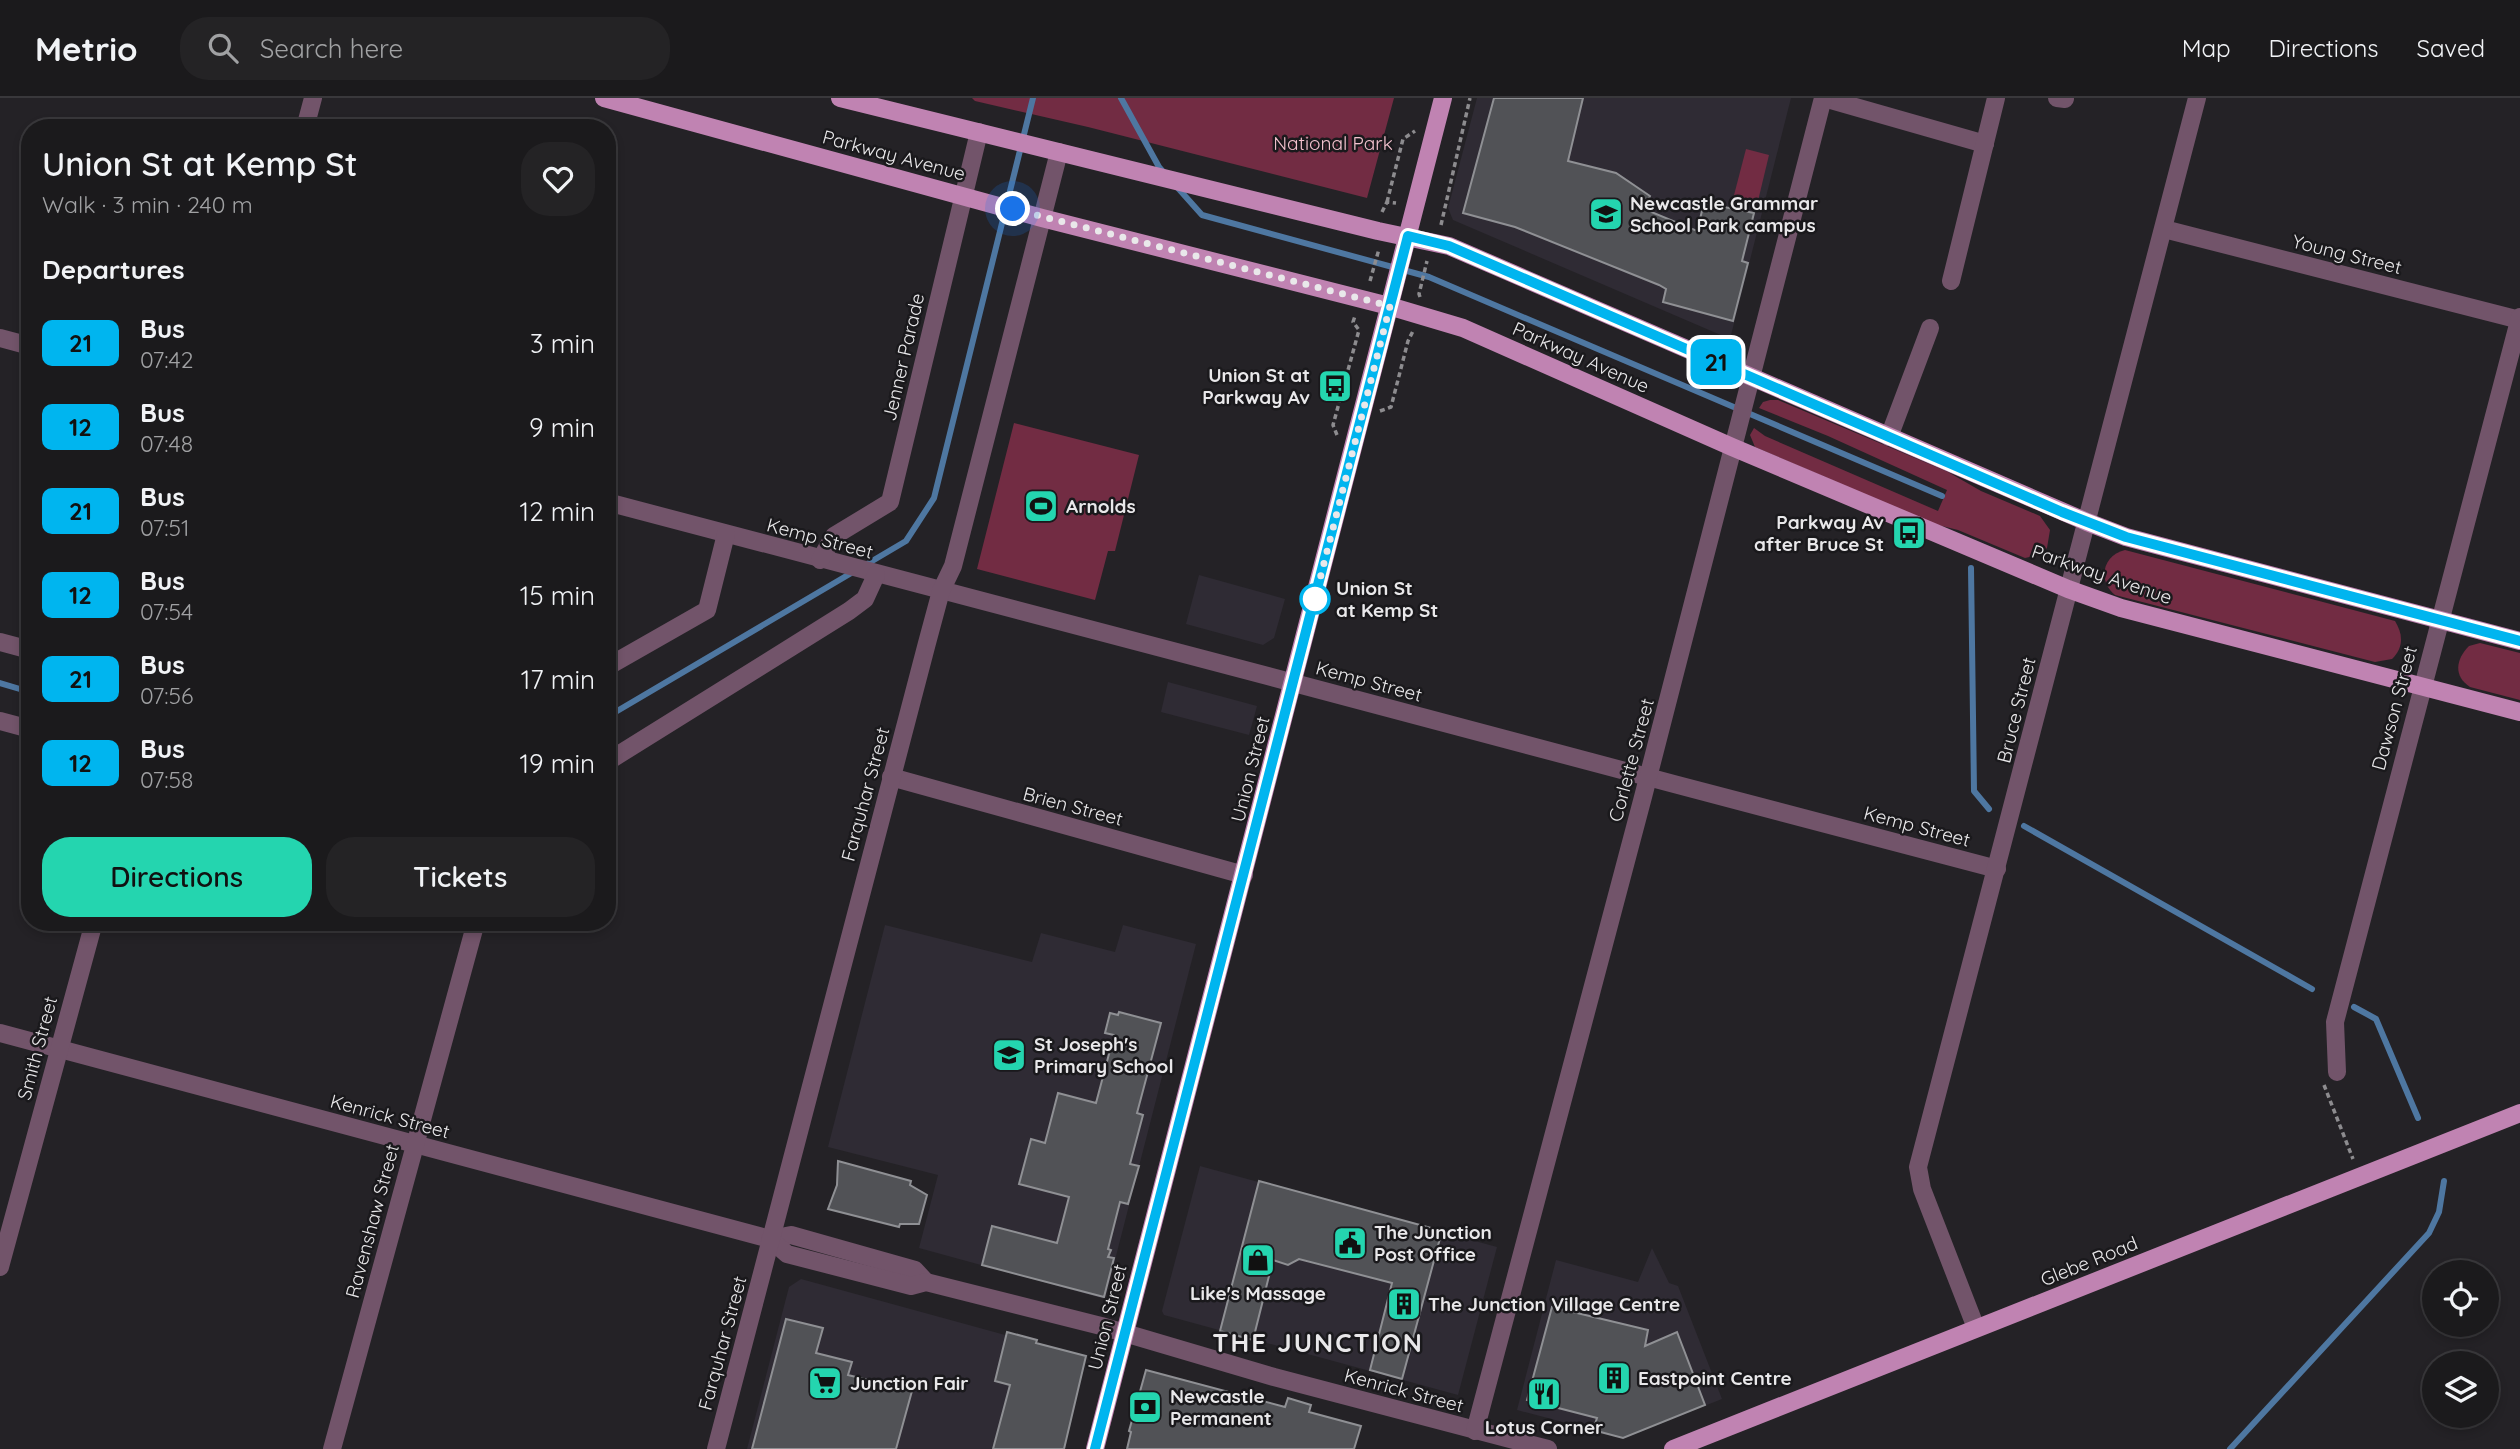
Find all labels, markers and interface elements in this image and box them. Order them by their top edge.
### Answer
search box [180,17,670,80]
text: Metrio [35,28,138,69]
icon: search [204,29,242,67]
text: Search here [260,32,403,65]
text: Map [2182,33,2231,63]
text: Directions [2269,33,2379,63]
text: Saved [2417,33,2485,63]
street label: Parkway Avenue [820,124,968,186]
park label: National Park [1273,131,1393,155]
button: heart [521,142,595,216]
text: Union St at Kemp St [42,143,357,184]
text: Walk · 3 min · 240 m [42,190,253,219]
your location [995,191,1030,226]
place label: Newcastle Grammar School Park campus [1630,191,1818,237]
school or university icon: Newcastle Grammar School Park campus [1587,195,1625,233]
street label: Young Street [2290,229,2404,279]
text: Departures [42,253,185,286]
street label: Jenner Parade [877,291,929,423]
text: Bus [140,312,185,345]
street label: Parkway Avenue [1509,316,1653,398]
text: 3 min [530,327,595,360]
text: 21 [69,328,92,358]
line badge: 21 [1684,339,1748,385]
text: 07:42 [140,345,193,374]
text: 21 [1705,347,1728,377]
place label: Union St at Parkway Av [1202,363,1310,409]
bus stop icon: Union St at Parkway Av [1316,367,1354,405]
text: Bus [140,396,185,429]
text: 9 min [529,411,595,444]
text: 12 [69,412,92,442]
text: 07:48 [140,429,193,458]
text: Bus [140,480,185,513]
sports icon: Arnolds [1022,487,1060,525]
place label: Arnolds [1066,494,1136,518]
text: 12 min [520,495,595,528]
text: 21 [69,496,92,526]
place label: Parkway Av after Bruce St [1754,510,1884,556]
street label: Kemp Street [764,512,876,564]
text: 07:51 [140,513,190,542]
bus stop icon: Parkway Av after Bruce St [1890,514,1928,552]
street label: Parkway Avenue [2029,539,2175,609]
text: Bus [140,564,185,597]
place label: Union St at Kemp St [1336,576,1438,622]
text: 15 min [520,579,595,612]
text: 12 [69,580,92,610]
marker: Union St at Kemp St [1300,584,1330,614]
text: 07:54 [140,597,193,626]
street label: Dawson Street [2366,643,2422,773]
text: Bus [140,648,185,681]
street label: Kemp Street [1313,655,1425,707]
street label: Bruce Street [1991,655,2041,765]
text: 17 min [521,663,595,696]
text: 21 [69,664,92,694]
text: 07:56 [140,681,193,710]
street label: Corlette Street [1603,696,1659,824]
street label: Union Street [1225,714,1275,824]
street label: Farquhar Street [836,724,894,864]
text: Bus [140,732,185,765]
text: 19 min [519,747,595,780]
text: 12 [69,748,92,778]
text: 07:58 [140,765,193,794]
street label: Brien Street [1020,781,1126,831]
street label: Kemp Street [1861,800,1973,852]
button: Directions [42,837,312,917]
button: Tickets [326,837,595,917]
street label: Smith Street [12,993,62,1103]
place label: St Joseph's Primary School [1034,1032,1174,1078]
school or university icon: St Joseph's Primary School [990,1036,1028,1074]
street label: Kenrick Street [328,1089,452,1143]
street label: Ravenshaw Street [340,1141,404,1301]
place label: The Junction Post Office [1374,1220,1492,1266]
public building icon: The Junction Post Office [1331,1224,1369,1262]
street label: Glebe Road [2037,1231,2141,1291]
shop icon: Like's Massage [1239,1241,1277,1279]
map controls [2422,1260,2499,1428]
button: locate [2422,1260,2499,1337]
street label: Union Street [1082,1262,1132,1372]
street label: Farquhar Street [693,1273,751,1413]
place label: Like's Massage [1190,1281,1326,1305]
building icon: The Junction Village Centre [1385,1285,1423,1323]
place label: The Junction Village Centre [1428,1292,1680,1316]
district label: THE JUNCTION [1212,1326,1424,1359]
button: layers [2422,1351,2499,1428]
building icon: Eastpoint Centre [1595,1359,1633,1397]
street label: Kenrick Street [1342,1363,1466,1417]
supermarket icon: Junction Fair [806,1364,844,1402]
place label: Eastpoint Centre [1638,1366,1792,1390]
place label: Junction Fair [850,1371,969,1395]
restaurant icon: Lotus Corner [1525,1375,1563,1413]
place label: Newcastle Permanent [1170,1384,1272,1430]
bank icon: Newcastle Permanent [1126,1388,1164,1426]
place label: Lotus Corner [1485,1415,1603,1439]

